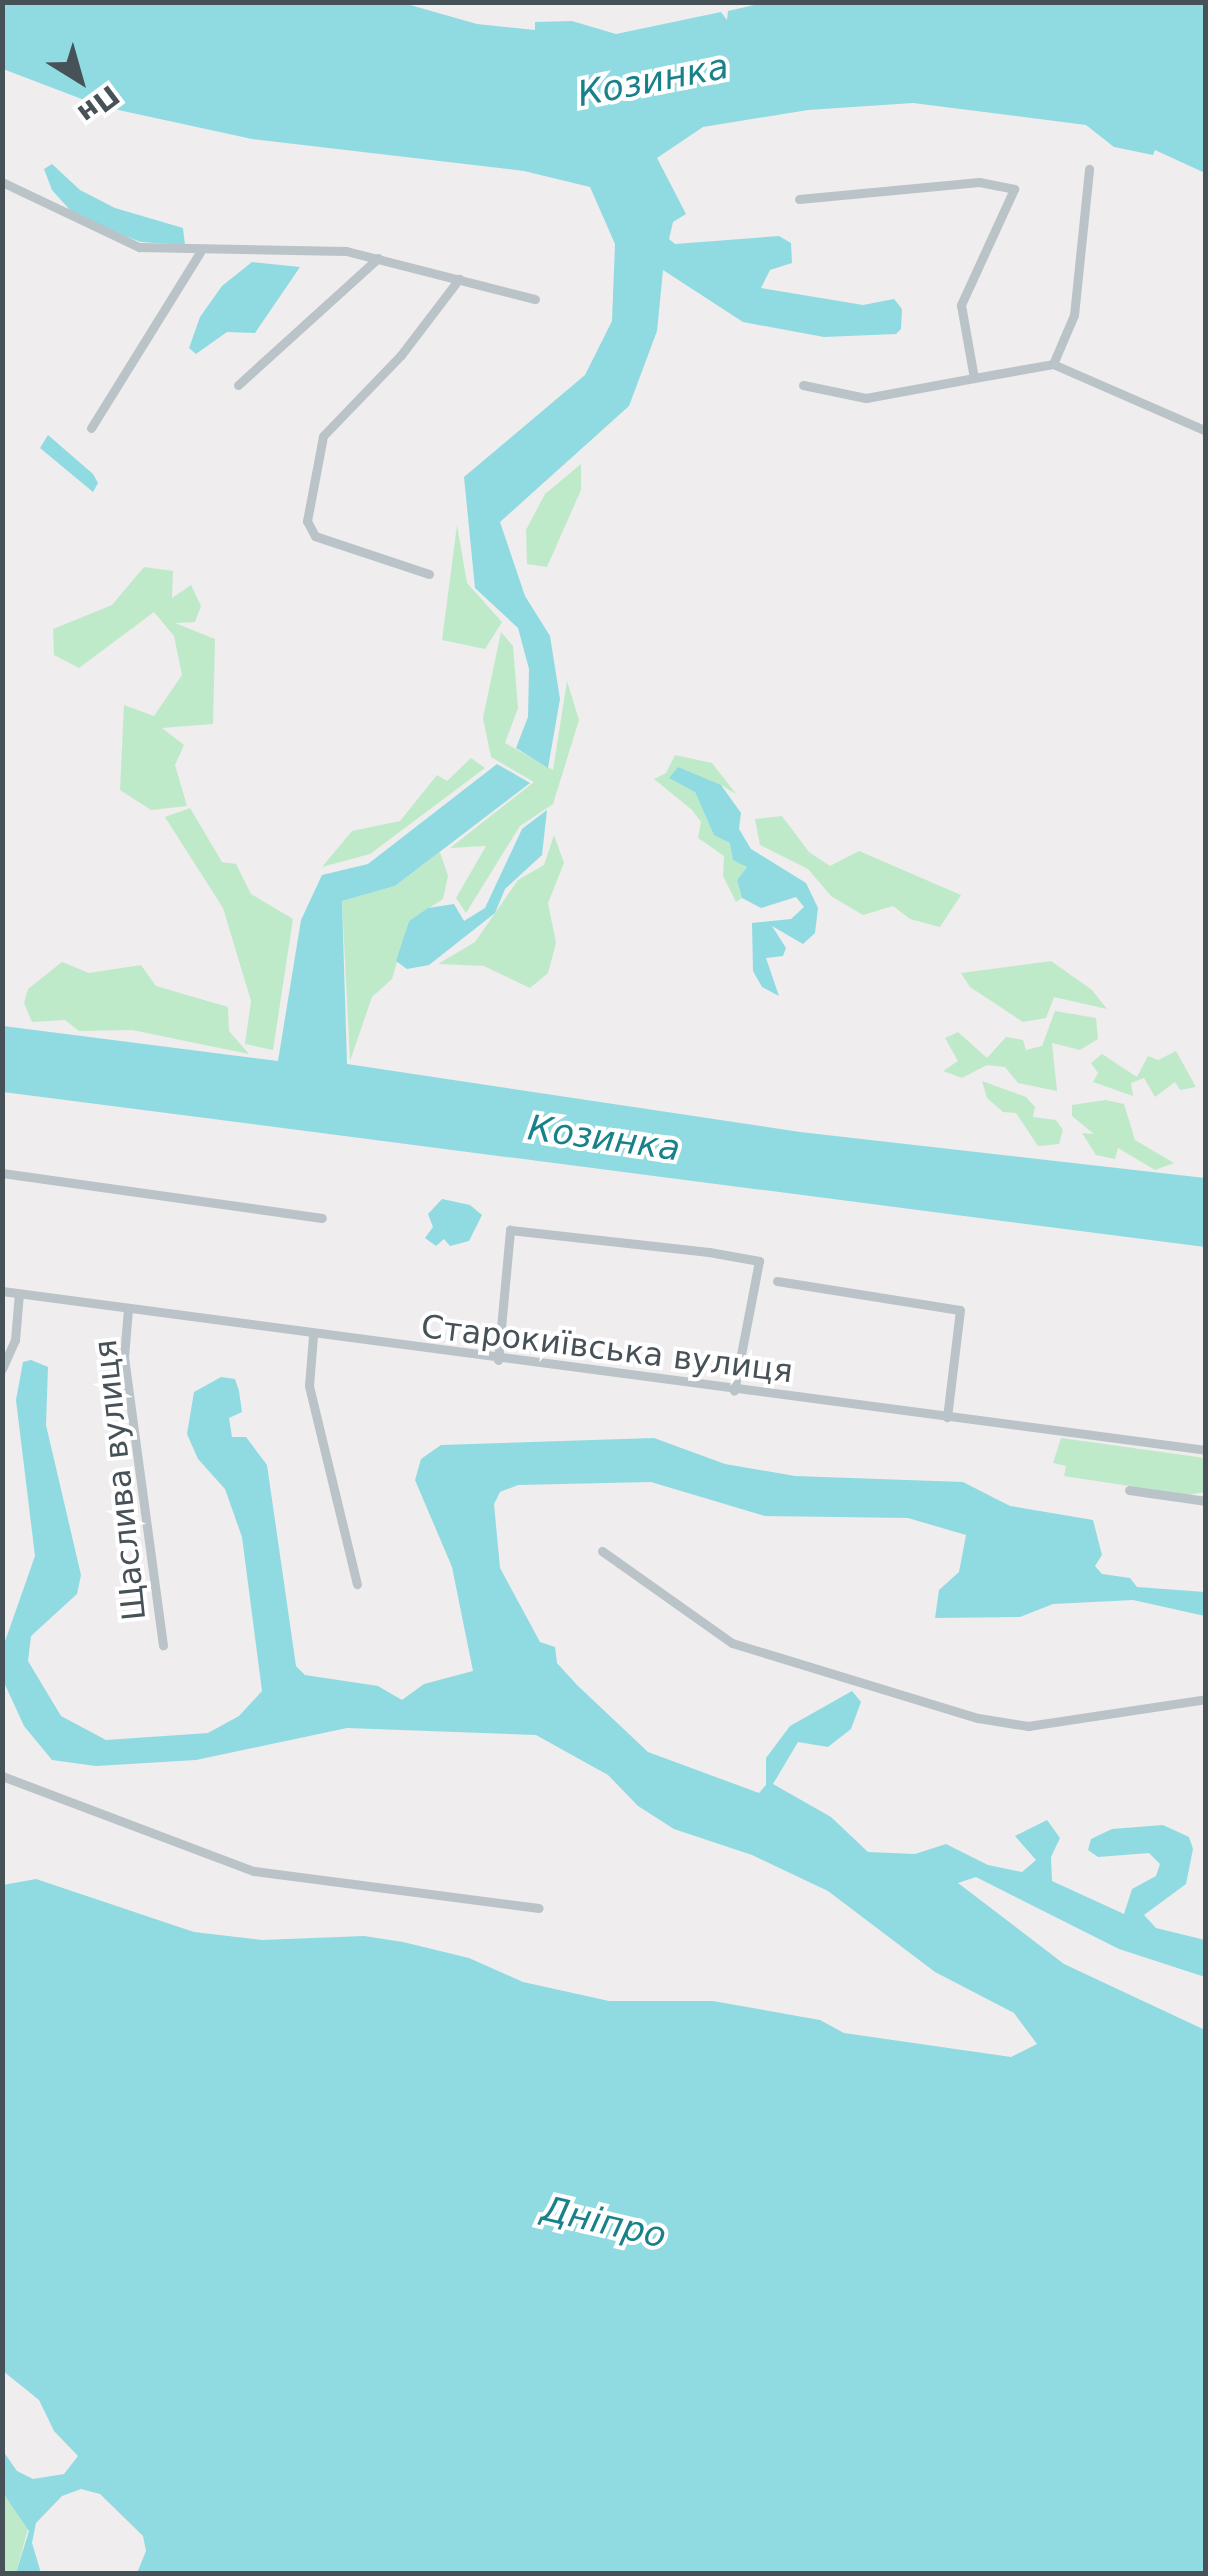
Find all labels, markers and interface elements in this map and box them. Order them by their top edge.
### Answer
north arrow [30,30,130,130]
water label: Козинка [574,45,732,115]
text: Пн [71,78,125,130]
water label: Козинка [525,1107,683,1169]
street label: Старокиївська вулиця [419,1307,795,1391]
street label: Щаслива вулиця [86,1338,154,1622]
water label: Дніпро [538,2187,670,2257]

